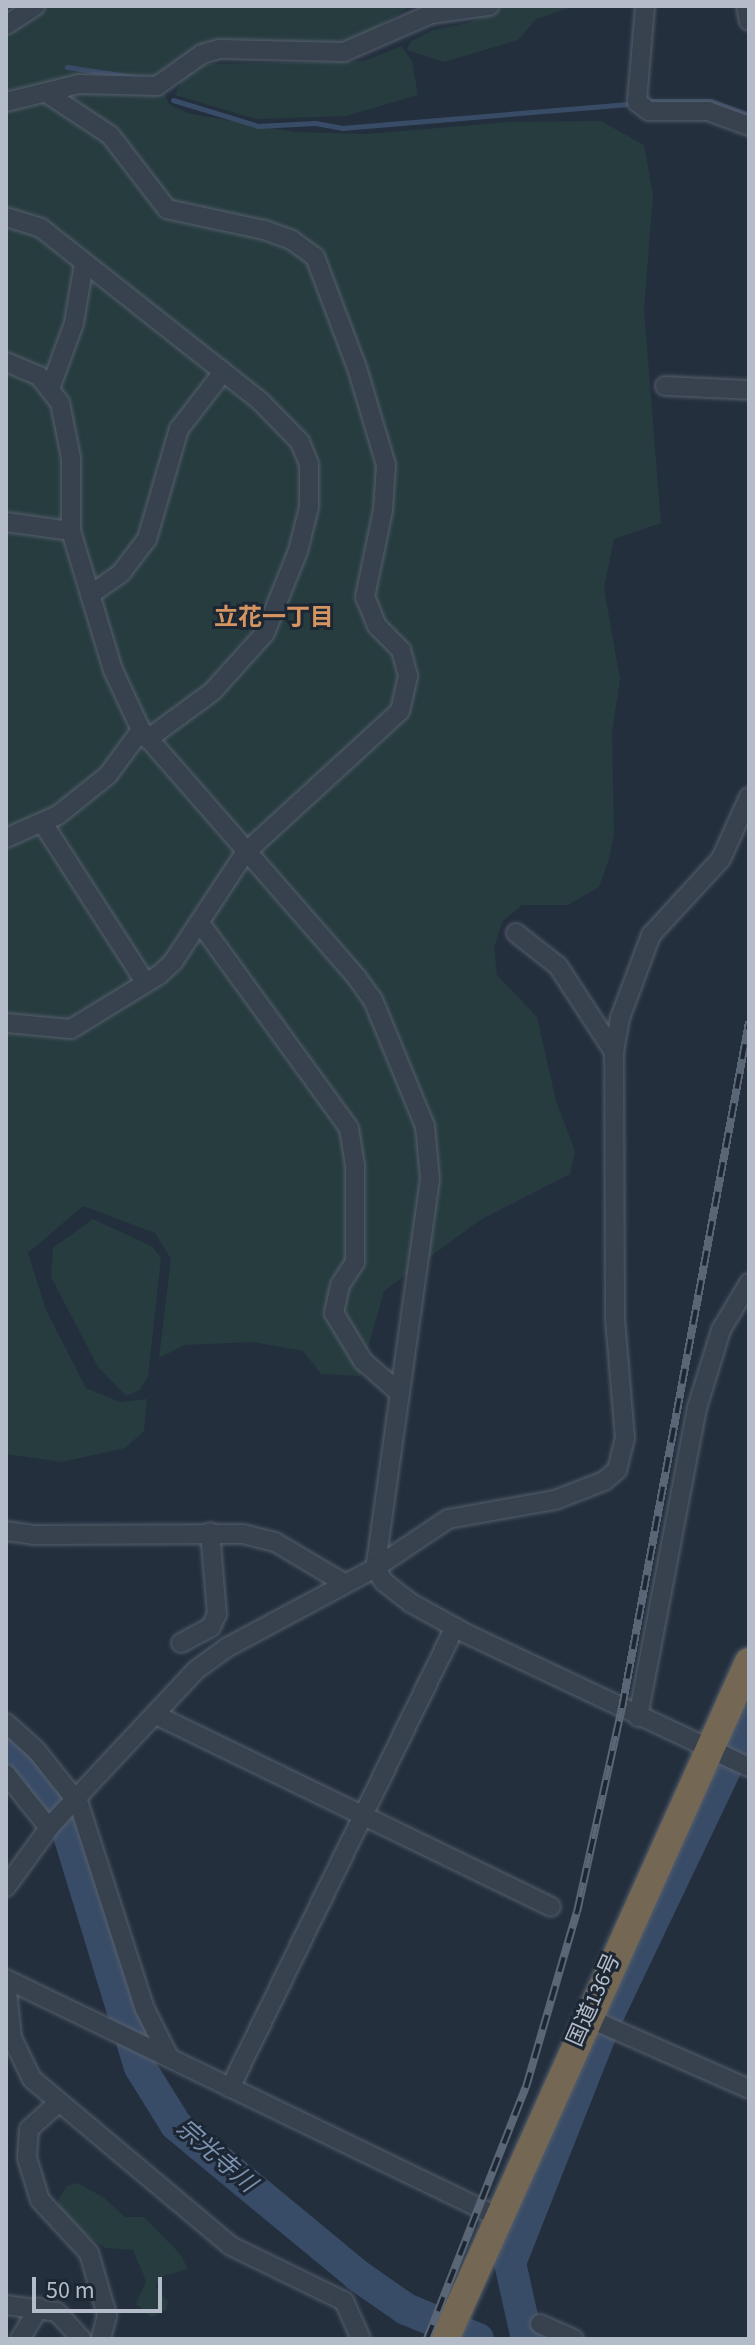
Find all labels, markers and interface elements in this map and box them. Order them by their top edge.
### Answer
district label: 立花一丁目 [214,604,334,632]
street label: 国道136号 [562,1950,626,2050]
water label: 宗光寺川 [170,2114,262,2198]
scale bar [36,2261,166,2311]
text: 50 m [46,2273,95,2308]

